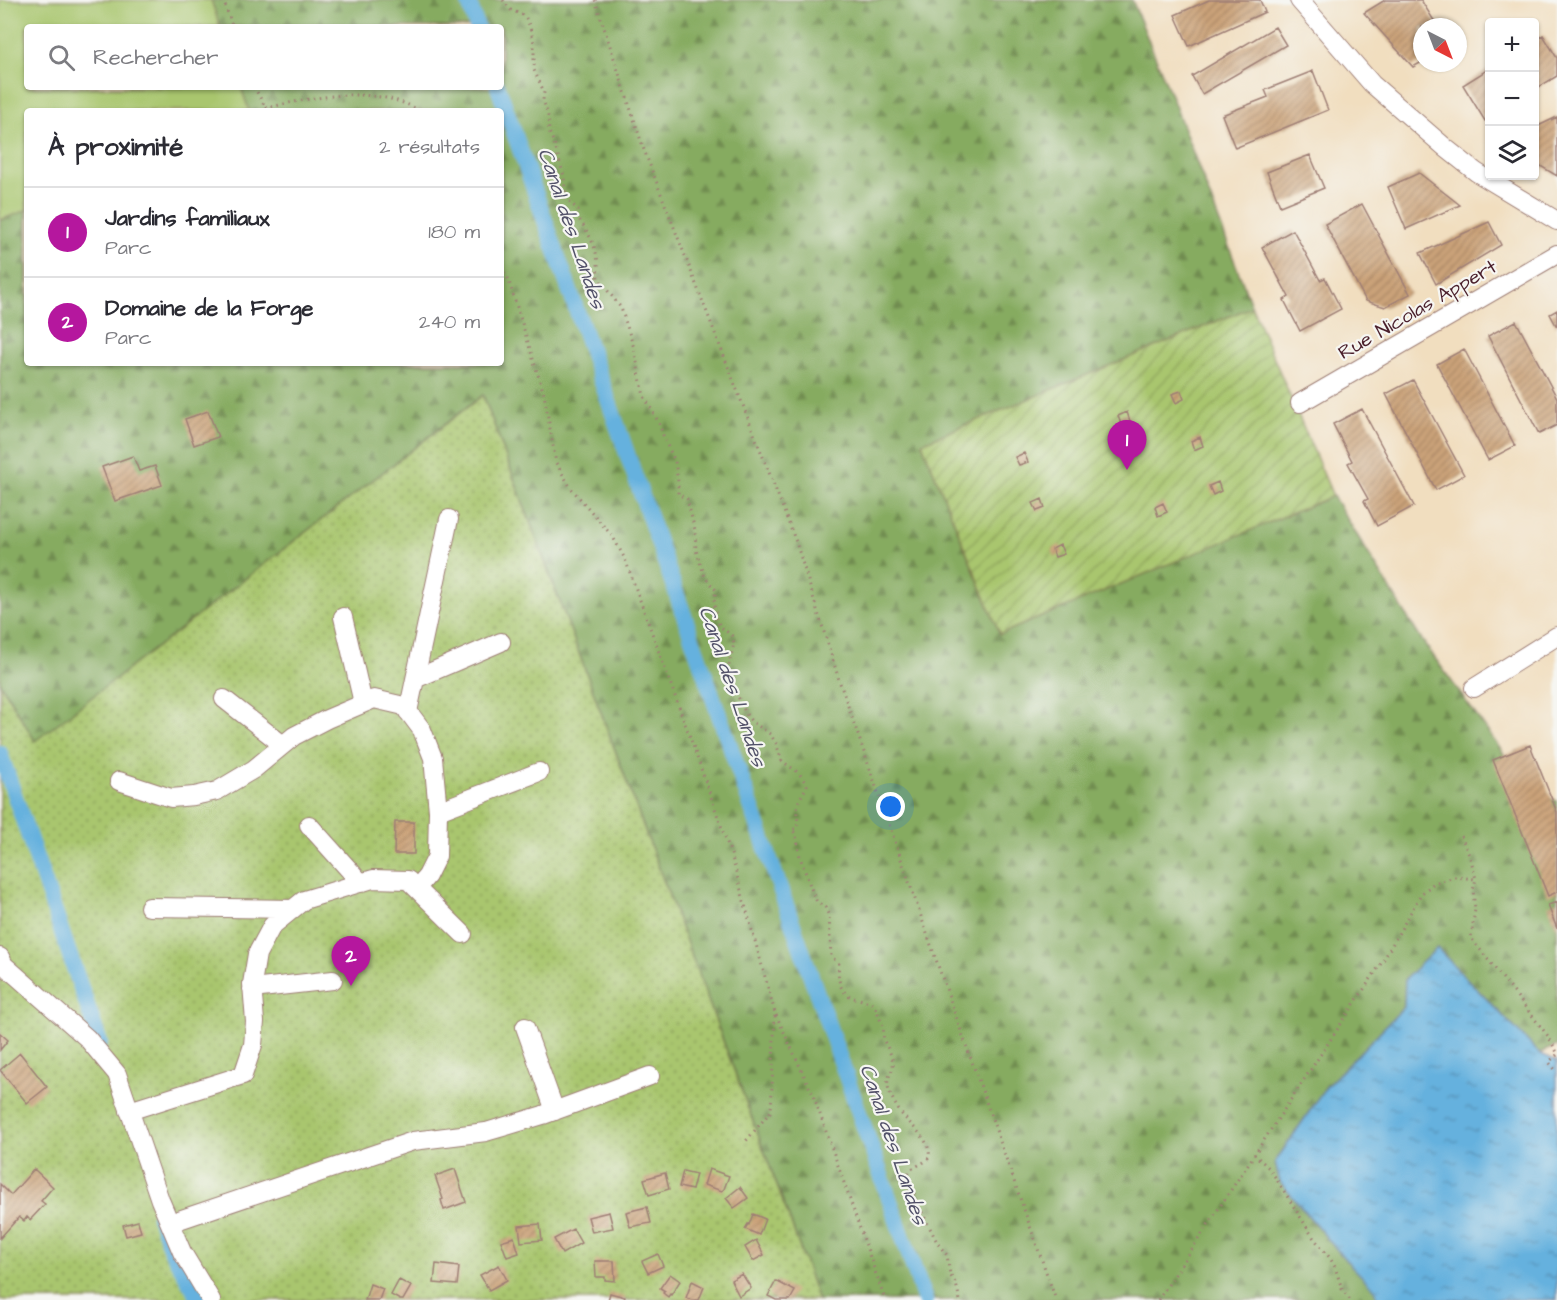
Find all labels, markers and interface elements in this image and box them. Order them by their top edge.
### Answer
north arrow [1413,18,1467,72]
map controls [1485,18,1539,180]
button: + [1485,18,1539,72]
search box [24,24,504,90]
icon: search [45,41,78,74]
text: Rechercher [93,42,218,73]
button: − [1485,72,1539,126]
button: layers [1485,126,1539,180]
text: À proximité [48,129,183,165]
text: 2 résultats [379,133,480,161]
water label: Canal des Landes [530,144,613,314]
text: Jardins familiaux [105,203,270,234]
text: 1 [66,218,69,246]
text: 180 m [428,218,480,246]
text: Parc [105,234,152,262]
street label: Rue Nicolas Appert [1333,253,1502,367]
text: Domaine de la Forge [105,293,313,324]
text: 2 [62,308,73,336]
text: 240 m [419,308,480,336]
text: Parc [105,324,152,352]
pin: 1 [1108,420,1146,470]
water label: Canal des Landes [691,602,774,772]
your location [876,792,905,821]
pin: 2 [332,936,370,986]
water label: Canal des Landes [852,1060,935,1230]

